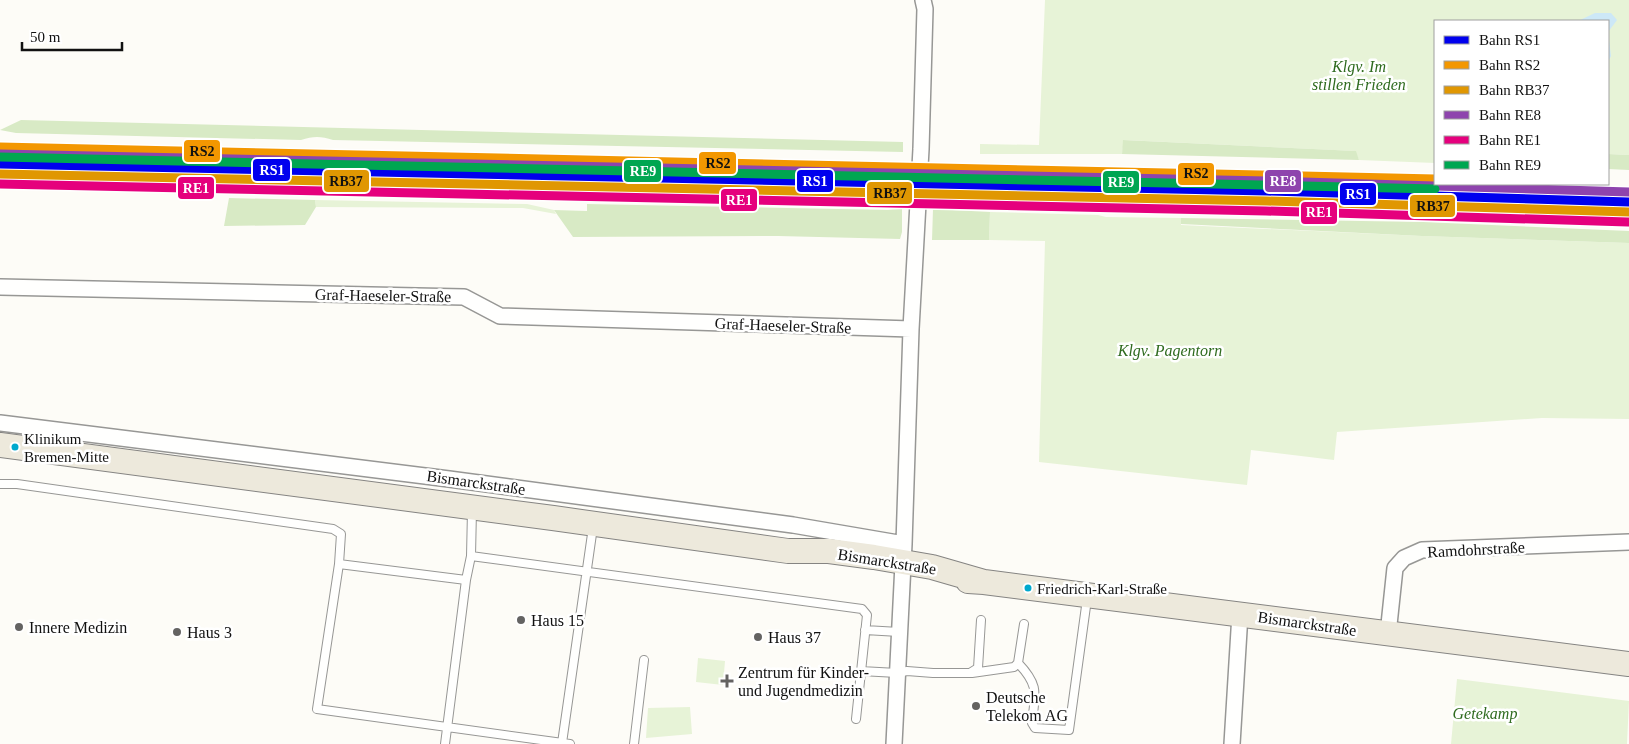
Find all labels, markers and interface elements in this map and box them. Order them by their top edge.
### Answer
scale bar [22,20,122,52]
legend [1434,20,1609,185]
text: 50 m [30,29,61,45]
text: Bahn RS1 [1479,32,1540,48]
text: Bahn RS2 [1479,57,1540,73]
park label: Klgv. Im stillen Frieden [1312,58,1406,93]
text: Bahn RB37 [1479,82,1550,98]
text: Bahn RE8 [1479,107,1541,123]
text: Bahn RE1 [1479,132,1541,148]
line badge: RS2 [183,139,221,163]
text: RS2 [190,144,214,159]
line badge: RS2 [698,151,737,175]
text: RS2 [706,156,730,171]
text: Bahn RE9 [1479,157,1541,173]
line badge: RS1 [252,158,291,182]
line badge: RE9 [623,159,662,183]
line badge: RS2 [1177,162,1215,186]
text: RS1 [260,163,284,178]
text: RE9 [630,164,656,179]
text: RS2 [1184,166,1208,181]
line badge: RB37 [323,169,370,193]
line badge: RS1 [796,169,834,193]
line badge: RE8 [1264,169,1302,193]
line badge: RE9 [1102,170,1140,194]
text: RB37 [329,174,363,189]
text: RS1 [803,174,827,189]
text: RE8 [1270,174,1296,189]
text: RE9 [1108,175,1134,190]
line badge: RE1 [177,176,215,200]
text: RE1 [183,181,209,196]
line badge: RB37 [866,181,913,205]
line badge: RS1 [1339,182,1377,206]
text: RB37 [873,186,907,201]
text: RS1 [1346,187,1370,202]
line badge: RE1 [720,188,758,212]
text: RE1 [726,193,752,208]
line badge: RB37 [1409,194,1456,218]
text: RB37 [1416,199,1450,214]
line badge: RE1 [1300,201,1338,225]
text: RE1 [1306,205,1332,220]
street label: Graf-Haeseler-Straße [315,286,451,305]
street label: Graf-Haeseler-Straße [714,315,851,336]
park label: Klgv. Pagentorn [1117,342,1222,360]
place label: Klinikum Bremen-Mitte [24,431,109,465]
marker: Klinikum Bremen-Mitte [10,442,20,452]
street label: Bismarckstraße [425,467,526,498]
street label: Ramdohrstraße [1427,538,1525,561]
street label: Bismarckstraße [836,545,937,578]
place label: Friedrich-Karl-Straße [1037,581,1167,597]
marker: Friedrich-Karl-Straße [1023,583,1033,593]
street label: Bismarckstraße [1256,608,1357,639]
place label: Haus 15 [531,612,584,629]
marker: Haus 15 [515,614,527,626]
place label: Innere Medizin [29,619,127,636]
marker: Innere Medizin [13,621,25,633]
place label: Haus 3 [187,624,232,641]
marker: Haus 3 [171,626,183,638]
place label: Haus 37 [768,629,821,646]
marker: Haus 37 [752,631,764,643]
place label: Zentrum für Kinder- und Jugendmedizin [738,664,869,700]
marker: Zentrum für Kinder- und Jugendmedizin [720,674,734,688]
place label: Deutsche Telekom AG [986,689,1068,724]
marker: Deutsche Telekom AG [970,700,982,712]
park label: Getekamp [1453,705,1517,723]

